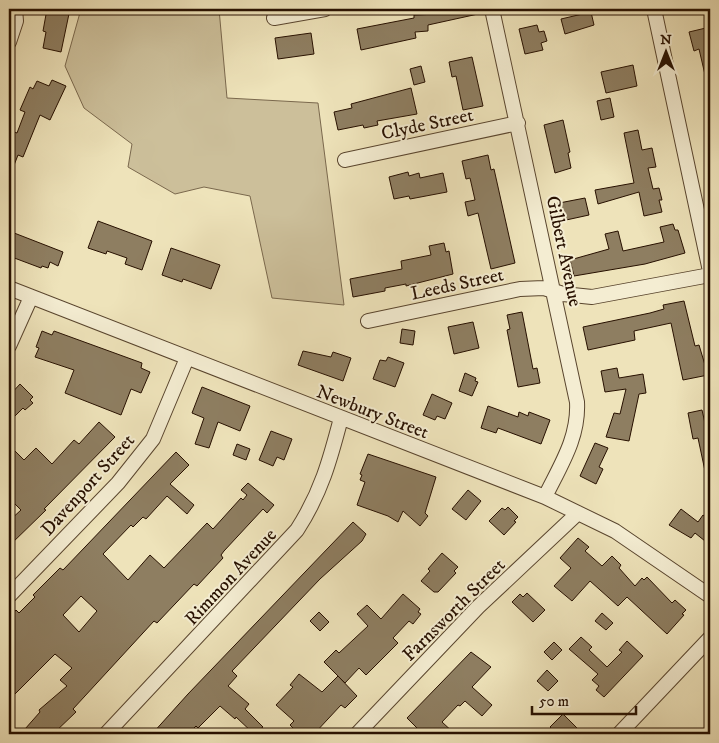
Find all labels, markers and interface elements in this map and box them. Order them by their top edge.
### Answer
north arrow [642,28,692,78]
text: N [660,31,672,49]
street label: Clyde Street [379,104,475,145]
street label: Gilbert Avenue [541,194,587,309]
street label: Leeds Street [409,263,506,306]
street label: Newbury Street [313,380,432,444]
street label: Davenport Street [36,429,140,541]
street label: Rimmon Avenue [180,524,282,630]
street label: Farnsworth Street [398,554,510,666]
scale bar [532,683,635,715]
text: 50 m [539,692,569,711]

